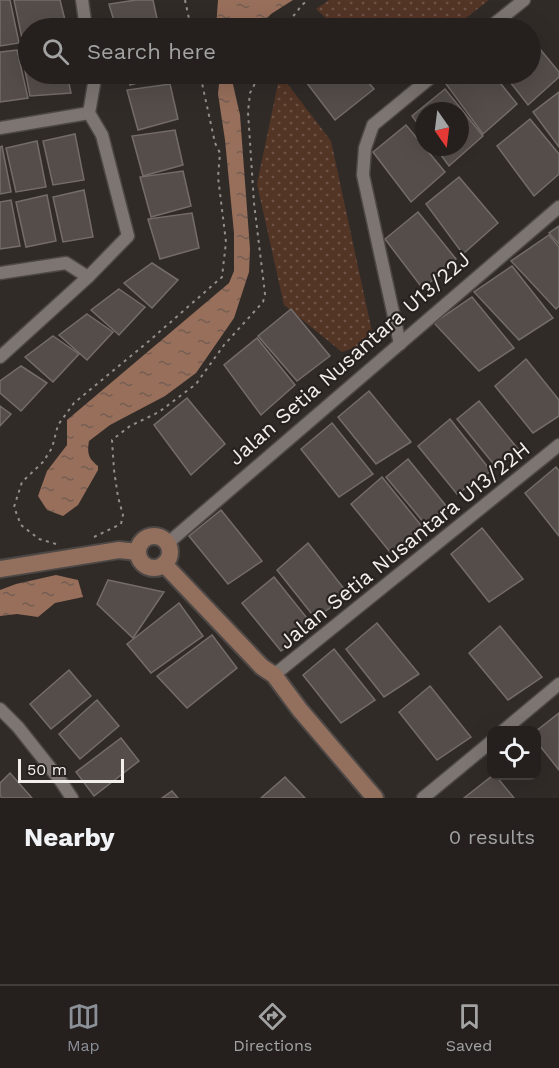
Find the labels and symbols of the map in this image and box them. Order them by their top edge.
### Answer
north arrow [415,102,469,156]
street label: Jalan Setia Nusantara U13/22J [223,246,475,470]
street label: Jalan Setia Nusantara U13/22H [273,436,535,654]
scale bar [18,756,124,784]

